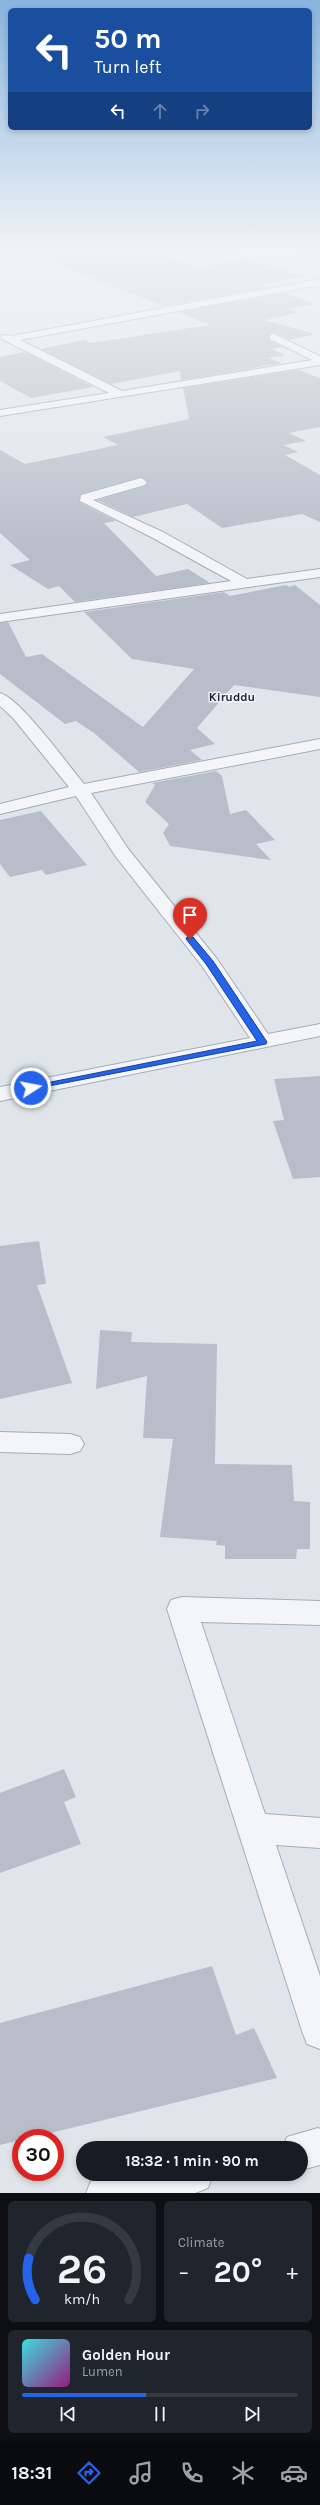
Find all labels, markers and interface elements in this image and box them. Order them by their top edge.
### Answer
text: 50 m [94,22,162,55]
icon: left [28,24,80,76]
text: Turn left [94,56,162,78]
icon: left [107,100,129,122]
icon: ahead [149,100,171,122]
icon: right [191,100,213,122]
district label: Kiruddu [209,690,255,704]
pin [173,898,207,939]
icon: arrive [179,904,201,926]
position arrow [10,1067,52,1109]
speed limit sign: 30 [12,2129,64,2181]
text: 18:32 · 1 min · 90 m [125,2152,259,2170]
text: Climate [178,2235,224,2250]
text: 26 [57,2244,107,2292]
text: 20° [214,2254,262,2290]
text: − [178,2259,190,2285]
text: + [286,2259,298,2285]
text: km/h [64,2290,100,2307]
text: Golden Hour [82,2346,170,2364]
text: Lumen [82,2364,123,2379]
icon: previous [57,2403,79,2425]
icon: pause [149,2403,171,2425]
icon: next [241,2403,263,2425]
icon: directions [75,2459,103,2487]
icon: music [127,2459,155,2487]
icon: phone [178,2459,206,2487]
icon: climate [229,2459,257,2487]
icon: car [280,2459,308,2487]
text: 18:31 [12,2462,52,2484]

